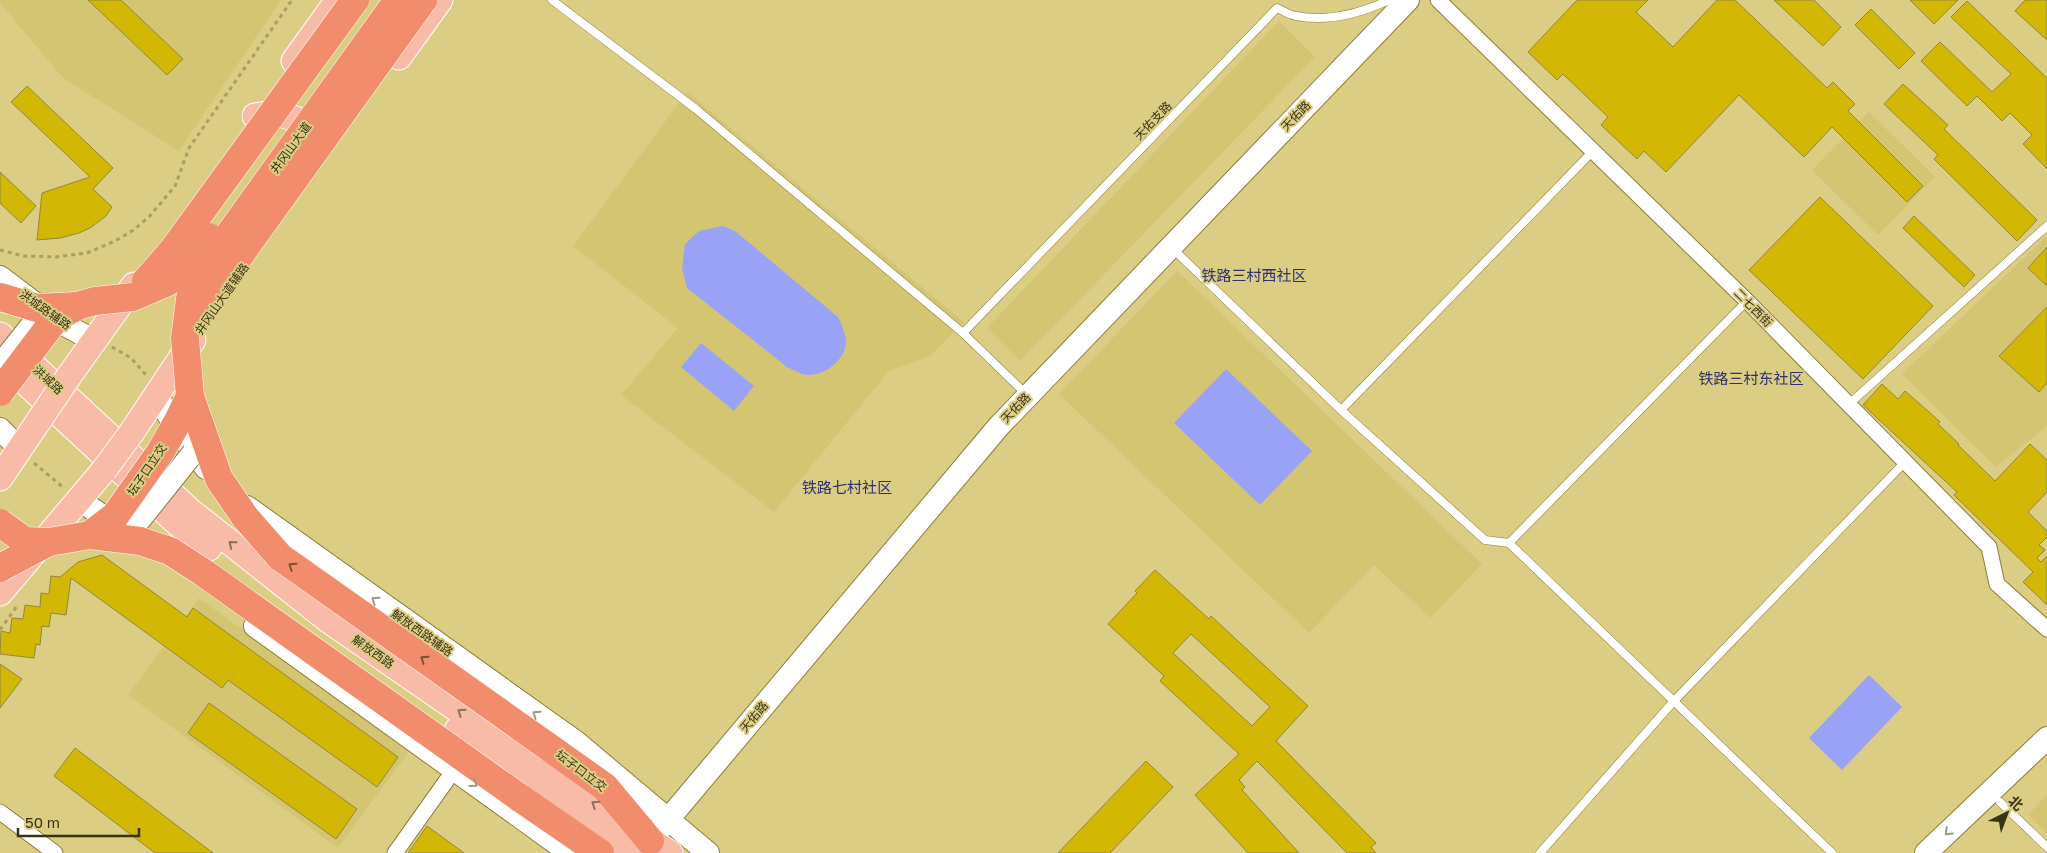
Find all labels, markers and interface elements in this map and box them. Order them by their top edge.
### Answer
street label: 天佑路 [1278,97,1314,134]
street label: 天佑支路 [1131,98,1175,143]
street label: 井冈山大道 [267,119,314,176]
street label: 井冈山大道辅路 [191,260,252,337]
district label: 铁路三村西社区 [1201,266,1307,284]
street label: 二七西街 [1731,285,1776,330]
street label: 洪城路辅路 [16,286,74,333]
street label: 洪城路 [30,362,67,397]
district label: 铁路三村东社区 [1698,369,1804,387]
street label: 天佑路 [998,389,1034,426]
street label: 坛子口立交 [124,441,170,499]
district label: 铁路七村社区 [802,478,892,496]
one-way arrow [228,540,237,549]
one-way arrow [288,563,297,572]
one-way arrow [371,597,381,606]
street label: 解放西路辅路 [388,606,456,659]
street label: 解放西路 [349,632,397,672]
one-way arrow [421,656,430,665]
street label: 天佑路 [736,698,771,735]
one-way arrow [457,709,467,718]
one-way arrow [532,711,542,720]
street label: 坛子口立交 [553,747,610,795]
one-way arrow [468,779,477,787]
north arrow [1982,788,2032,838]
text: 北 [2005,792,2027,814]
one-way arrow [591,801,600,811]
scale bar [18,806,139,838]
text: 50 m [25,813,60,831]
one-way arrow [1945,826,1954,835]

